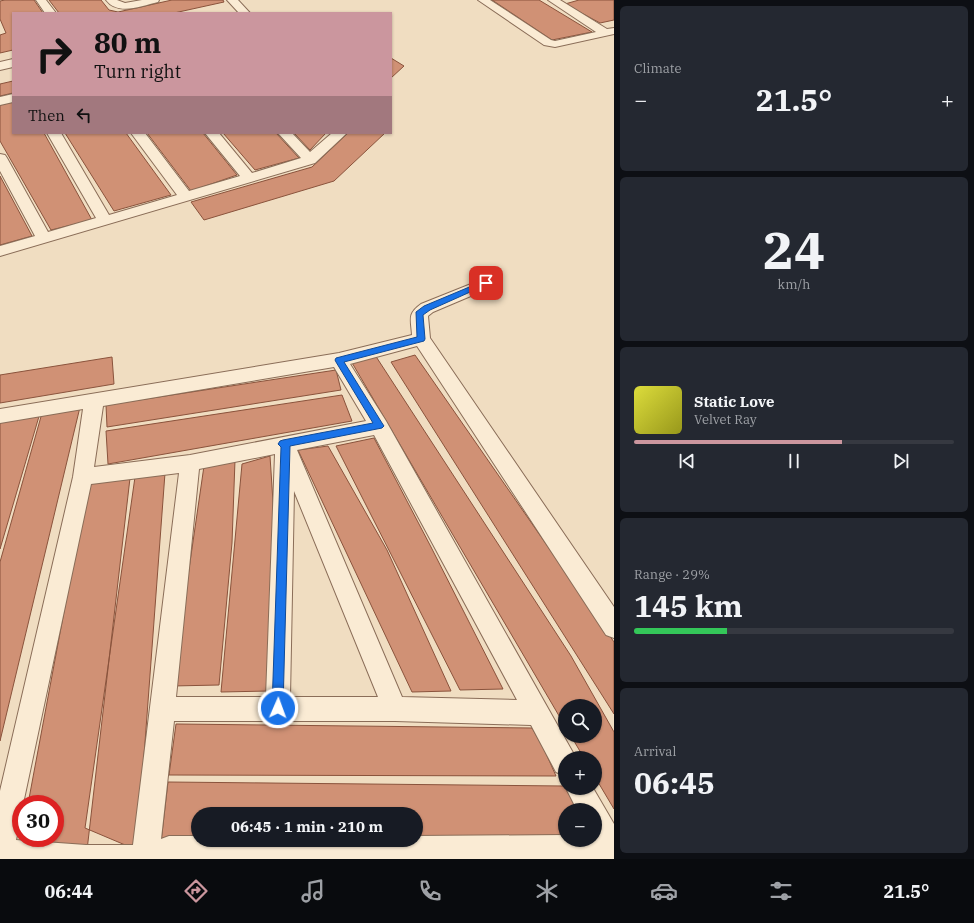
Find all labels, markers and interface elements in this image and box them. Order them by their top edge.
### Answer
text: 80 m [94,24,161,61]
icon: right [28,28,80,80]
text: Turn right [94,60,181,83]
text: Climate [634,60,681,77]
text: 21.5° [756,80,832,119]
text: − [634,85,647,114]
text: + [941,85,954,114]
icon: left [73,104,95,126]
text: Then [28,106,65,125]
text: 24 [763,216,825,283]
pin [469,266,503,300]
icon: arrive [475,272,497,294]
text: km/h [778,276,810,293]
text: Static Love [694,392,774,411]
text: Velvet Ray [694,411,757,428]
icon: previous [676,450,698,472]
icon: pause [783,450,805,472]
icon: next [890,450,912,472]
text: Range · 29% [634,566,710,583]
text: 145 km [634,586,743,625]
position arrow [257,687,299,729]
map controls [558,699,602,847]
button: search [558,699,602,743]
text: Arrival [634,743,676,760]
button: + [558,751,602,795]
text: 06:45 [634,763,715,802]
speed limit sign: 30 [12,795,64,847]
button: − [558,803,602,847]
text: 06:45 · 1 min · 210 m [231,817,383,836]
icon: directions [182,877,210,905]
icon: music [299,877,327,905]
icon: phone [416,877,444,905]
icon: climate [533,877,561,905]
icon: car [650,877,678,905]
icon: filters [767,877,795,905]
text: 06:44 [44,880,93,903]
text: 21.5° [884,880,930,903]

